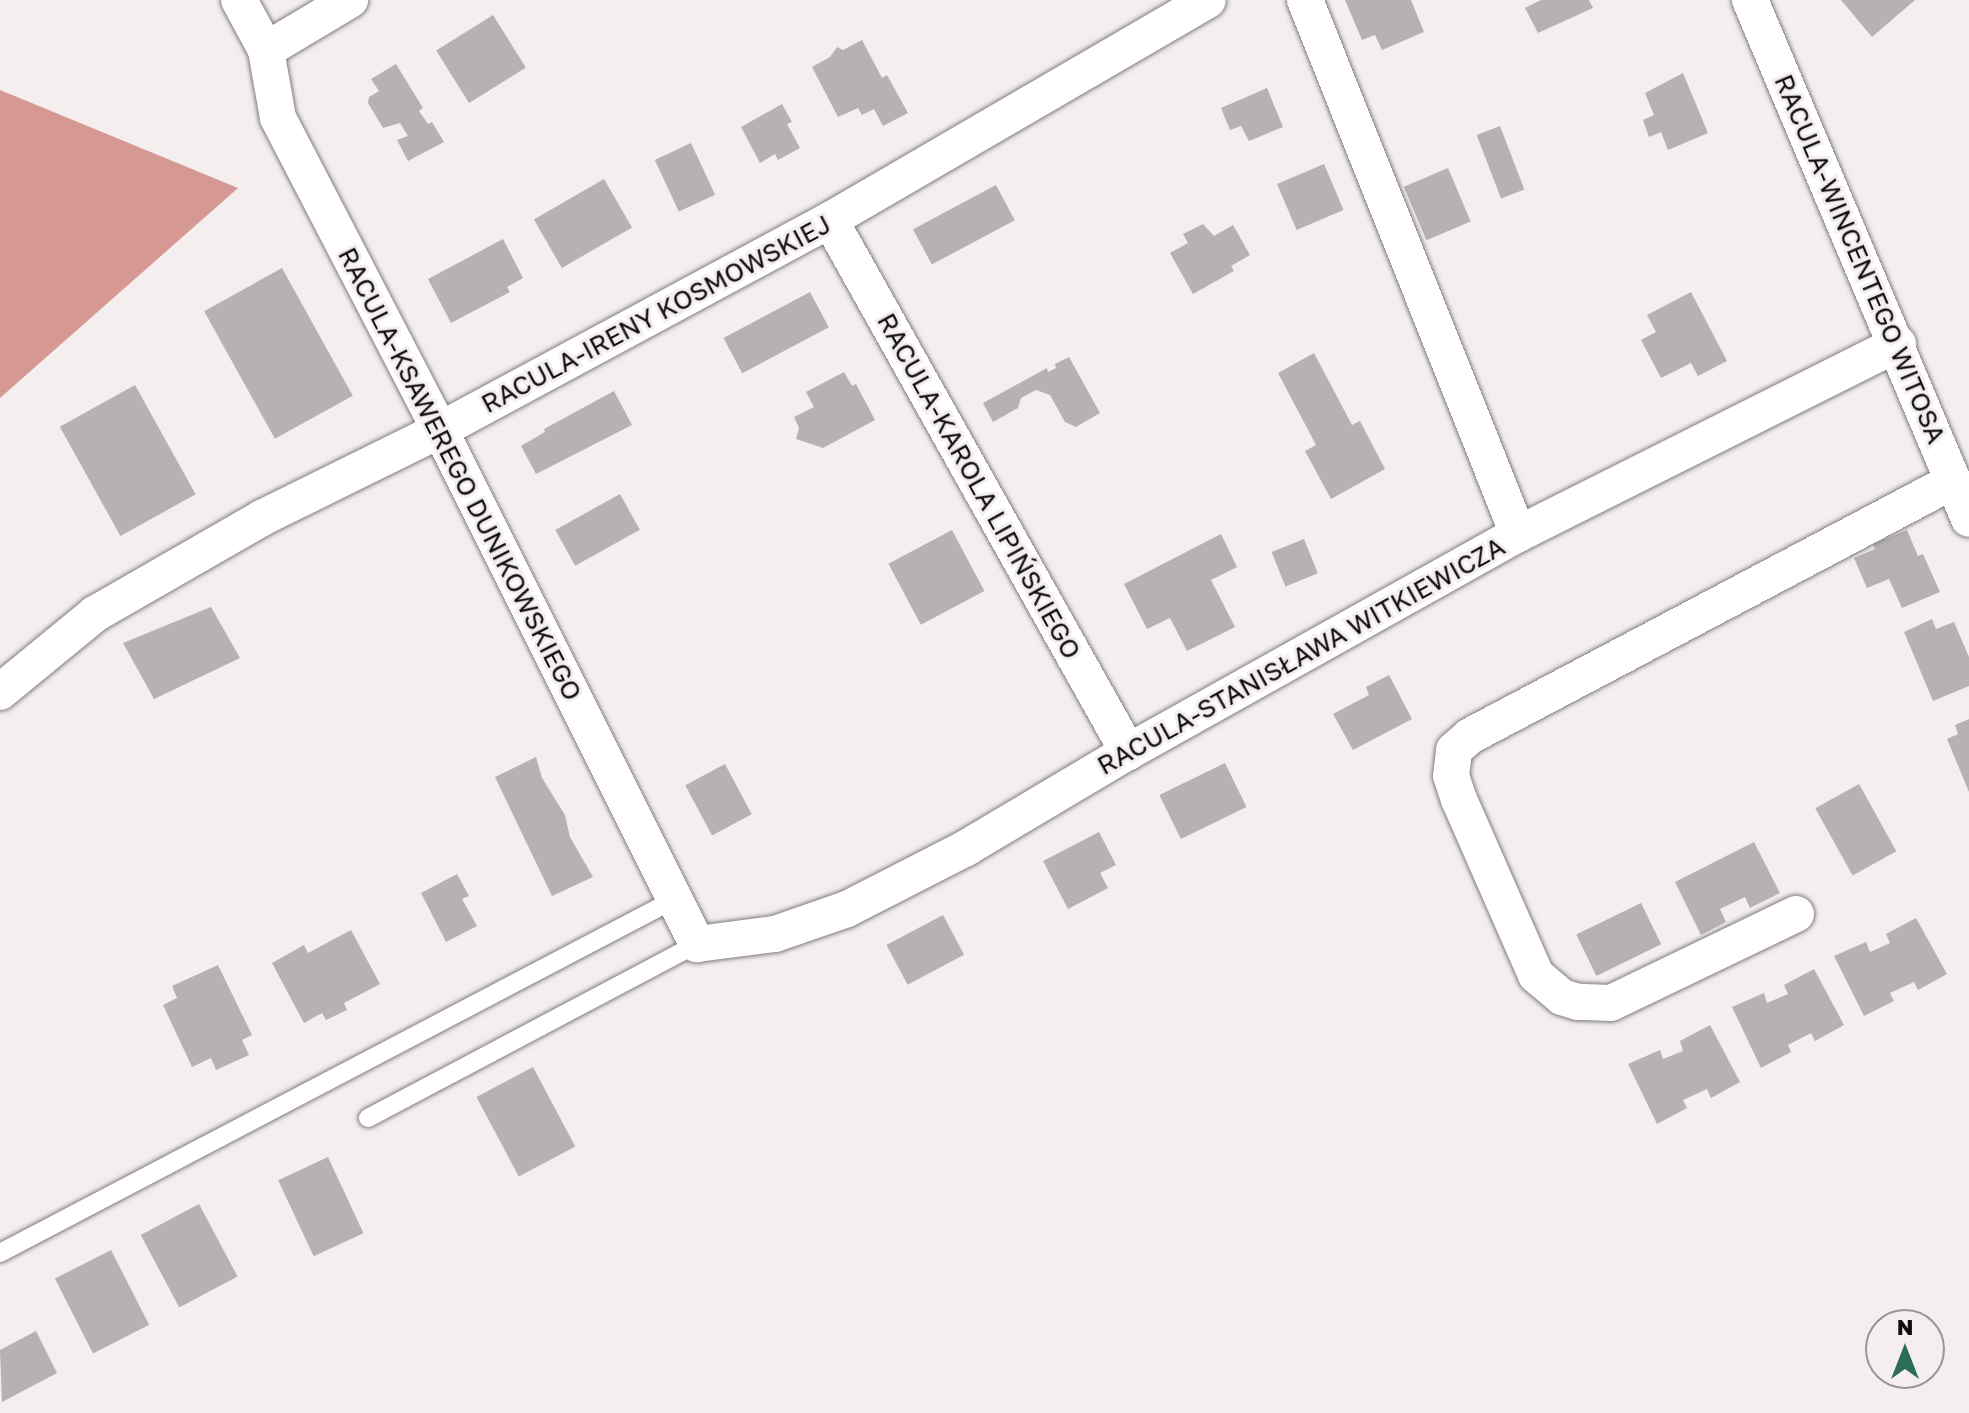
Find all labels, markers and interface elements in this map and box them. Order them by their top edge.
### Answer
street label: RACULA-WINCENTEGO WITOSA [1768,70,1952,448]
street label: RACULA-IRENY KOSMOWSKIEJ [476,208,836,420]
street label: RACULA-KSAWEREGO DUNIKOWSKIEGO [332,242,588,706]
street label: RACULA-KAROLA LIPIŃSKIEGO [871,308,1087,664]
street label: RACULA-STANISŁAWA WITKIEWICZA [1092,531,1510,781]
north arrow [1865,1309,1945,1389]
text: N [1897,1313,1913,1340]

